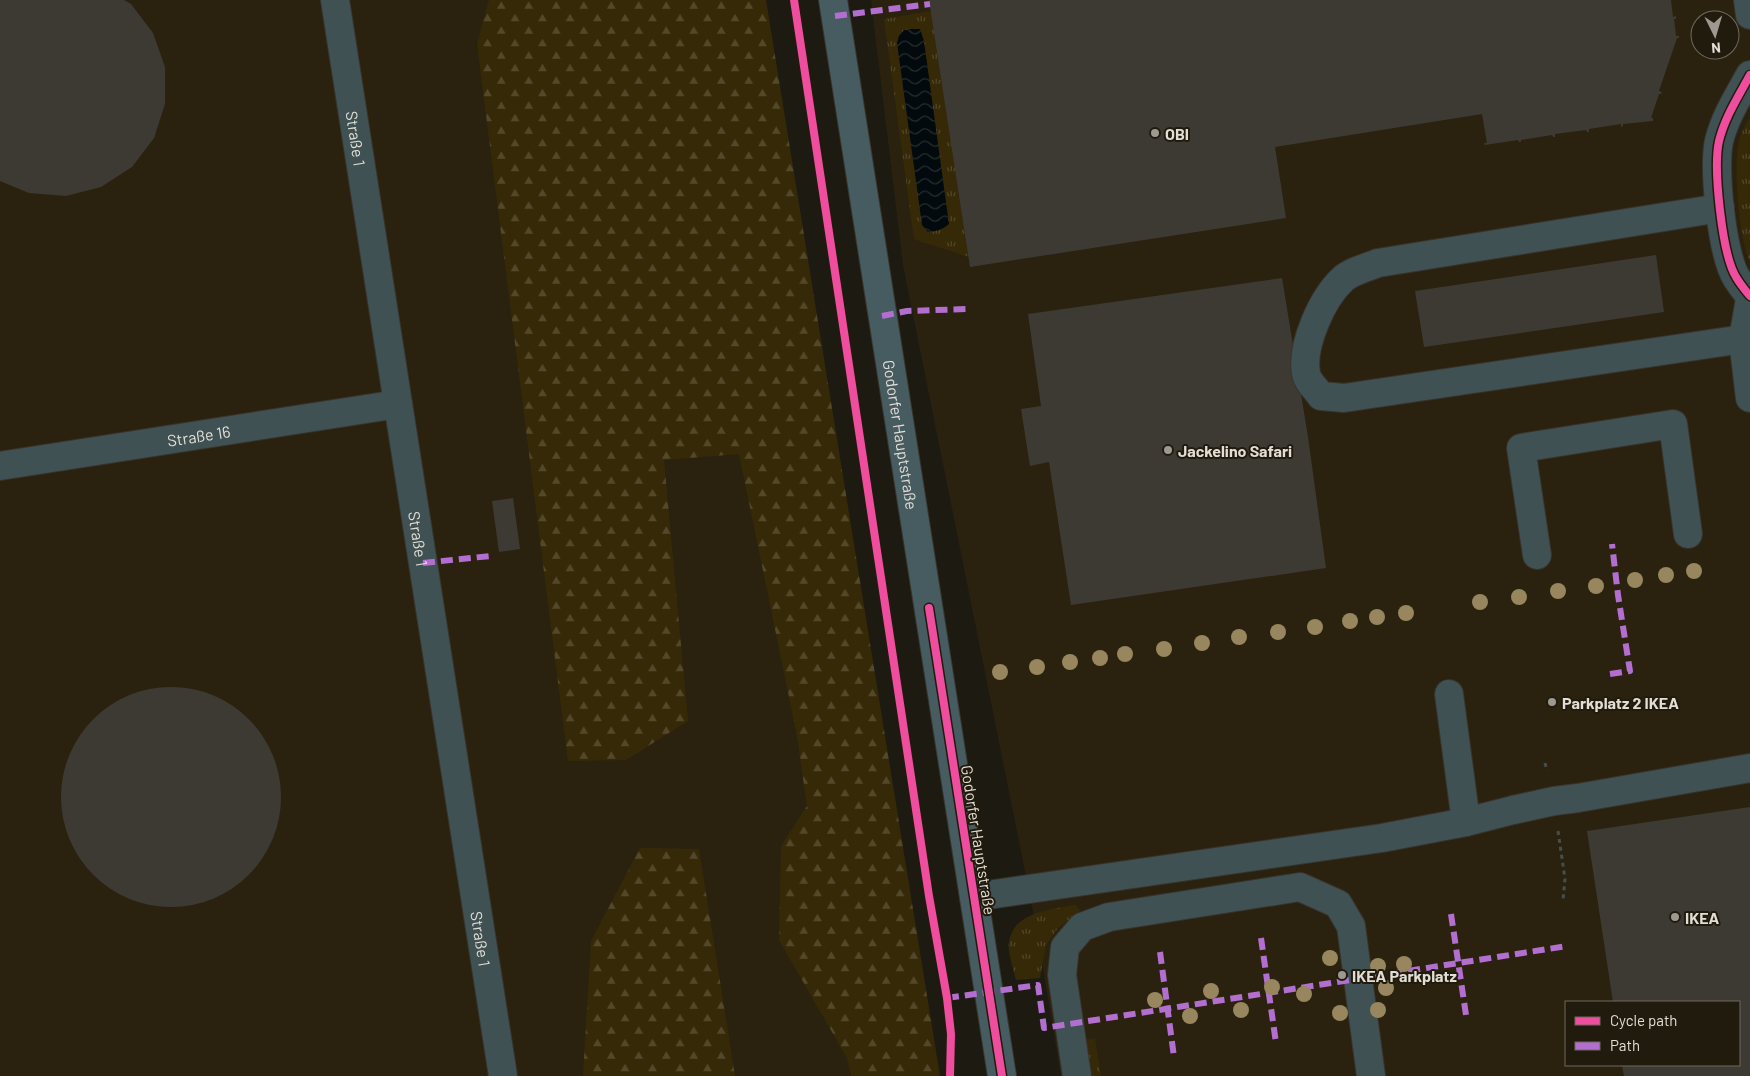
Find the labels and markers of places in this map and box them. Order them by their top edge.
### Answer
place label: OBI [1165,124,1189,143]
marker: OBI [1149,127,1161,139]
place label: Jackelino Safari [1178,441,1292,460]
marker: Jackelino Safari [1162,444,1174,456]
place label: Parkplatz 2 IKEA [1562,693,1679,712]
marker: Parkplatz 2 IKEA [1546,696,1558,708]
place label: IKEA [1685,908,1720,927]
marker: IKEA [1669,911,1681,923]
place label: IKEA Parkplatz [1352,966,1457,985]
marker: IKEA Parkplatz [1336,969,1348,981]

